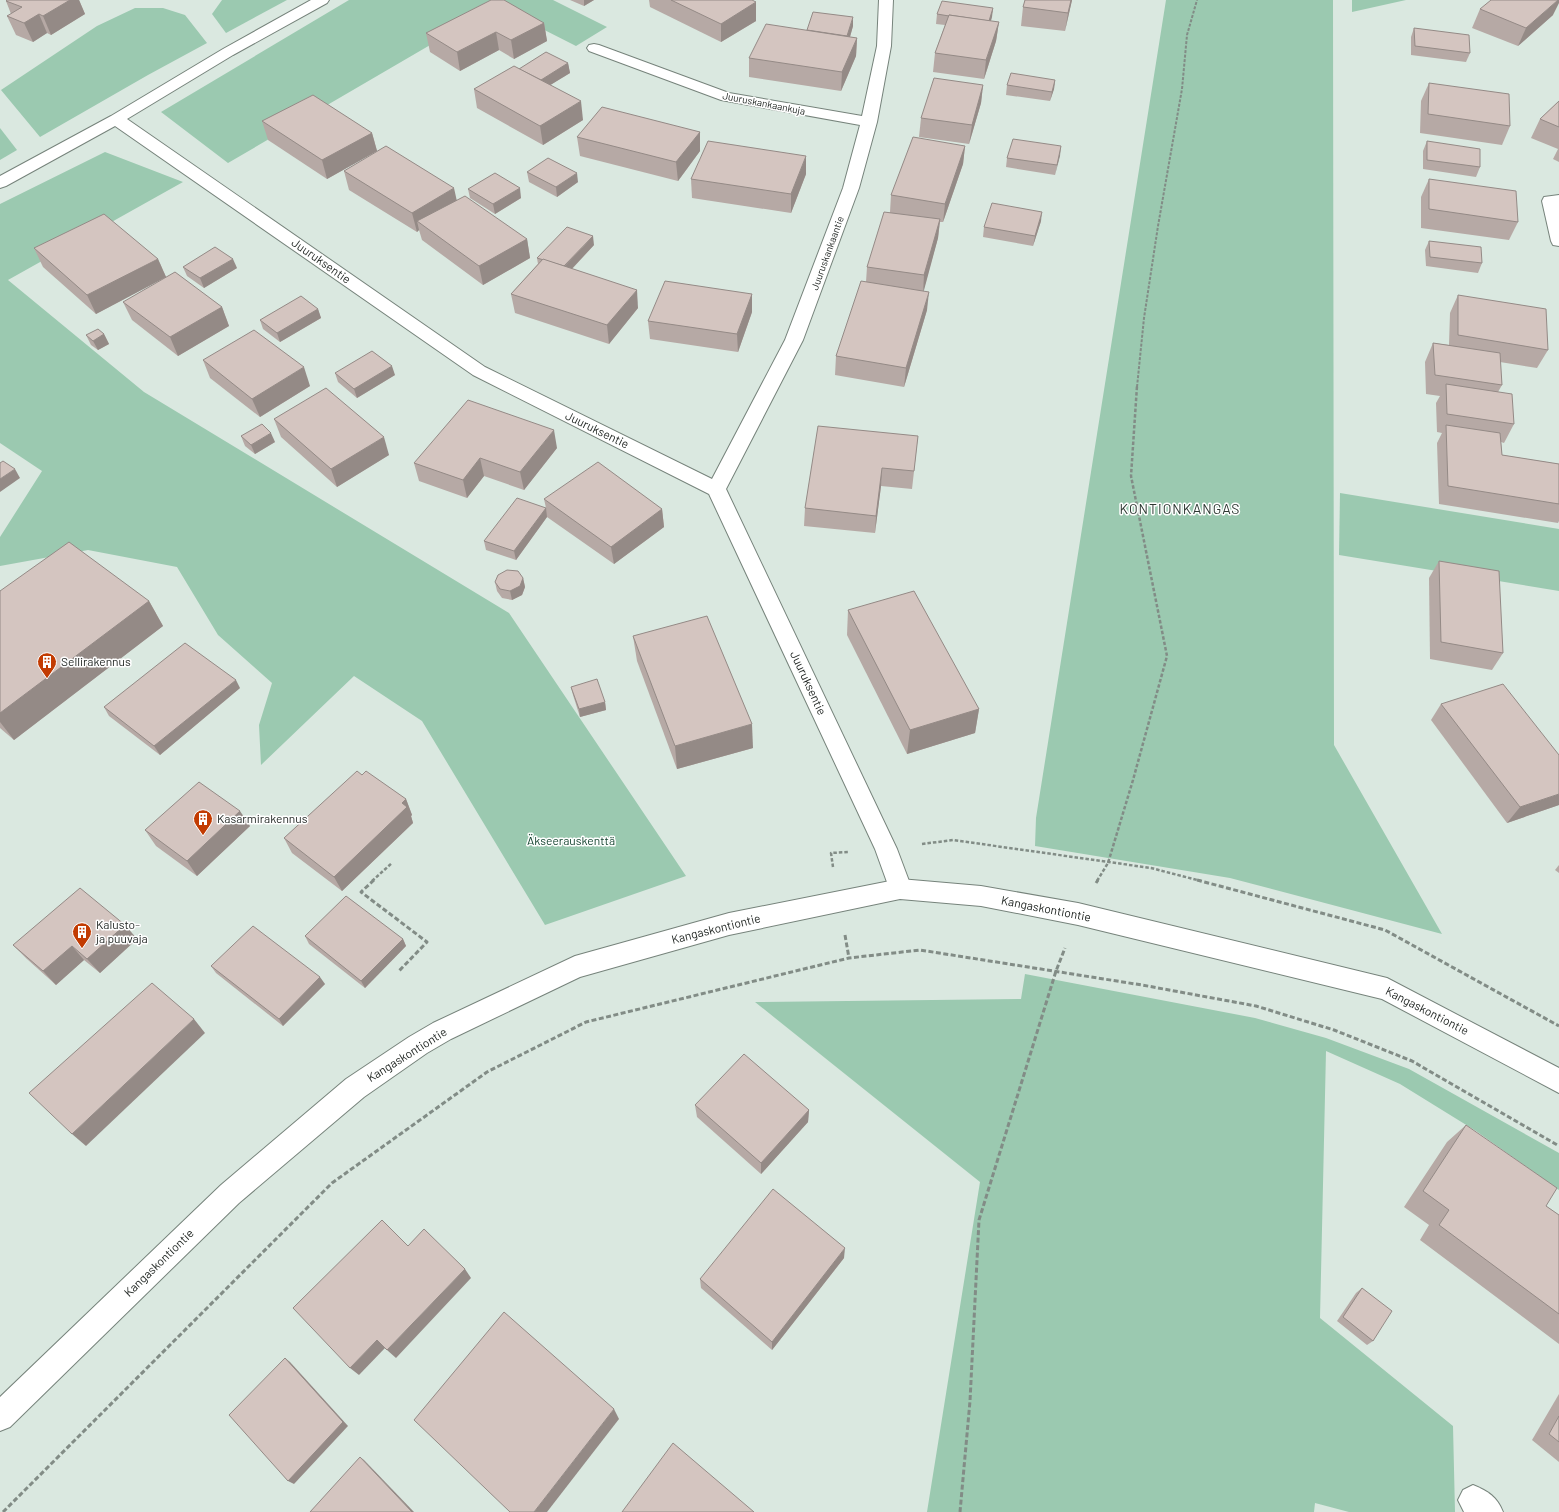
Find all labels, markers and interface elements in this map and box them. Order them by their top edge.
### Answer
street label: Juuruskankaankuja [722,89,806,117]
street label: Juuruskankaantie [808,214,846,292]
street label: Juuruksentie [289,235,354,286]
street label: Juuruksentie [563,408,632,451]
district label: KONTIONKANGAS [1120,500,1240,517]
street label: Juuruksentie [788,648,830,717]
building icon: Sellirakennus [36,651,58,679]
place label: Sellirakennus [61,654,131,668]
building icon: Kasarmirakennus [192,808,214,836]
place label: Kasarmirakennus [217,811,308,825]
park label: Äkseerauskenttä [527,833,615,847]
street label: Kangaskontiontie [1000,892,1092,924]
street label: Kangaskontiontie [670,910,762,946]
place label: Kalusto- ja puuvaja [95,917,148,945]
building icon: Kalusto- ja puuvaja [71,921,93,949]
street label: Kangaskontiontie [1384,983,1471,1037]
street label: Kangaskontiontie [364,1024,449,1084]
street label: Kangaskontiontie [121,1226,196,1299]

